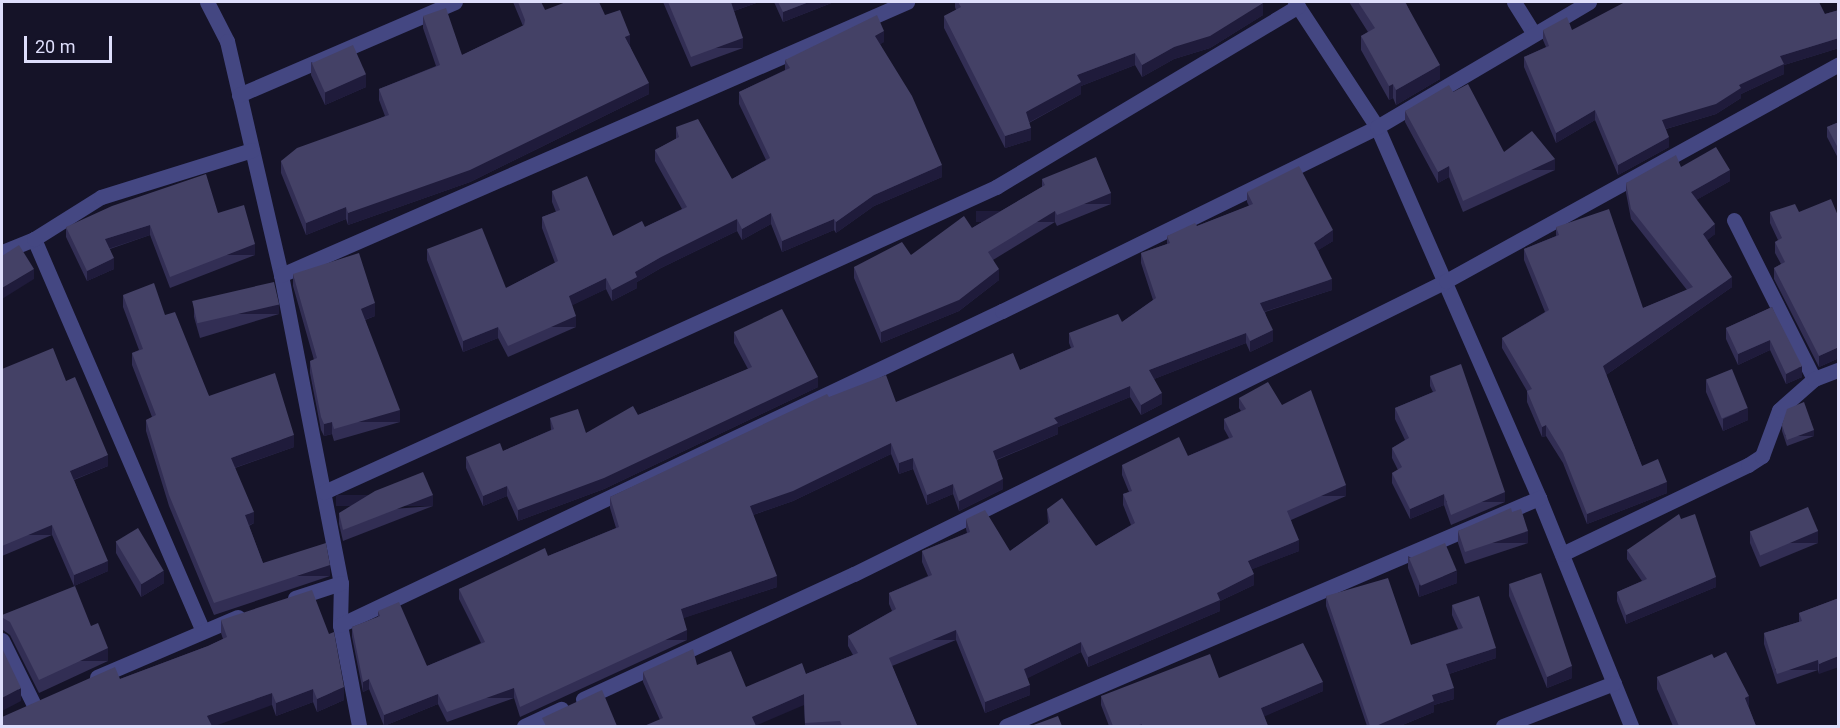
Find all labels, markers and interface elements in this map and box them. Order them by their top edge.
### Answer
scale bar [27,24,116,62]
text: 20 m [35,36,75,57]

